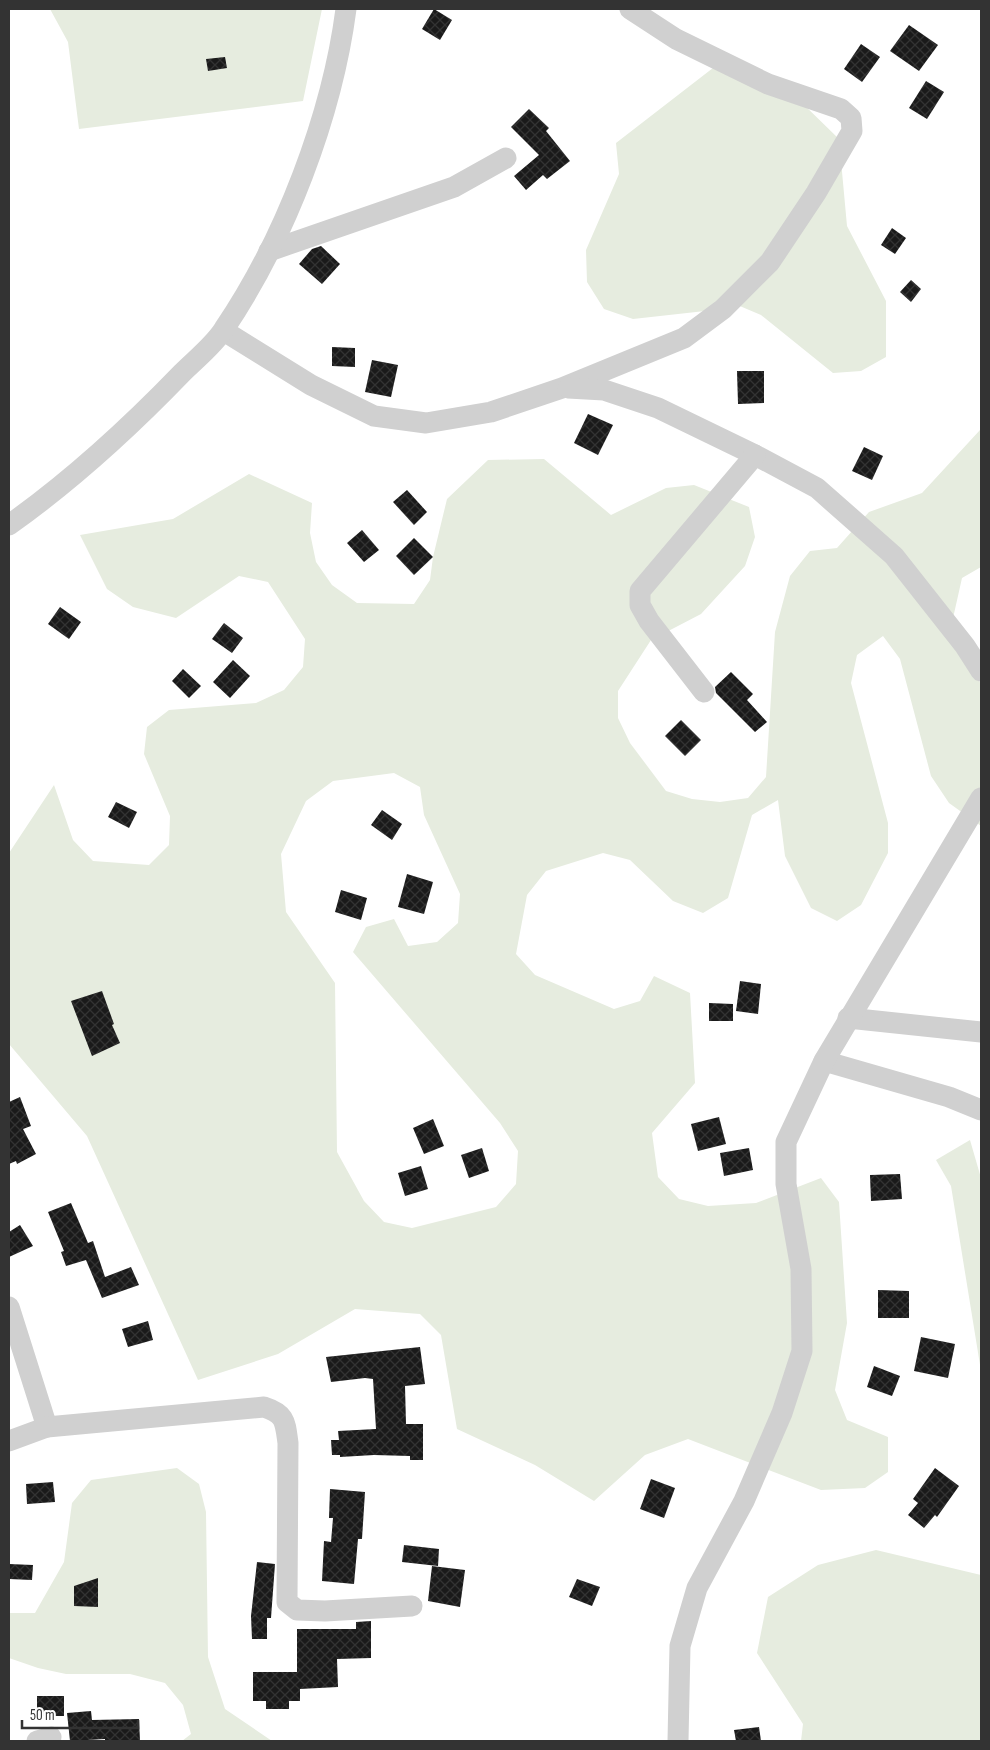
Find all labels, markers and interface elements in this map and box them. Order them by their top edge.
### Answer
scale bar [22,1698,139,1730]
text: 50 m [30,1706,55,1725]

